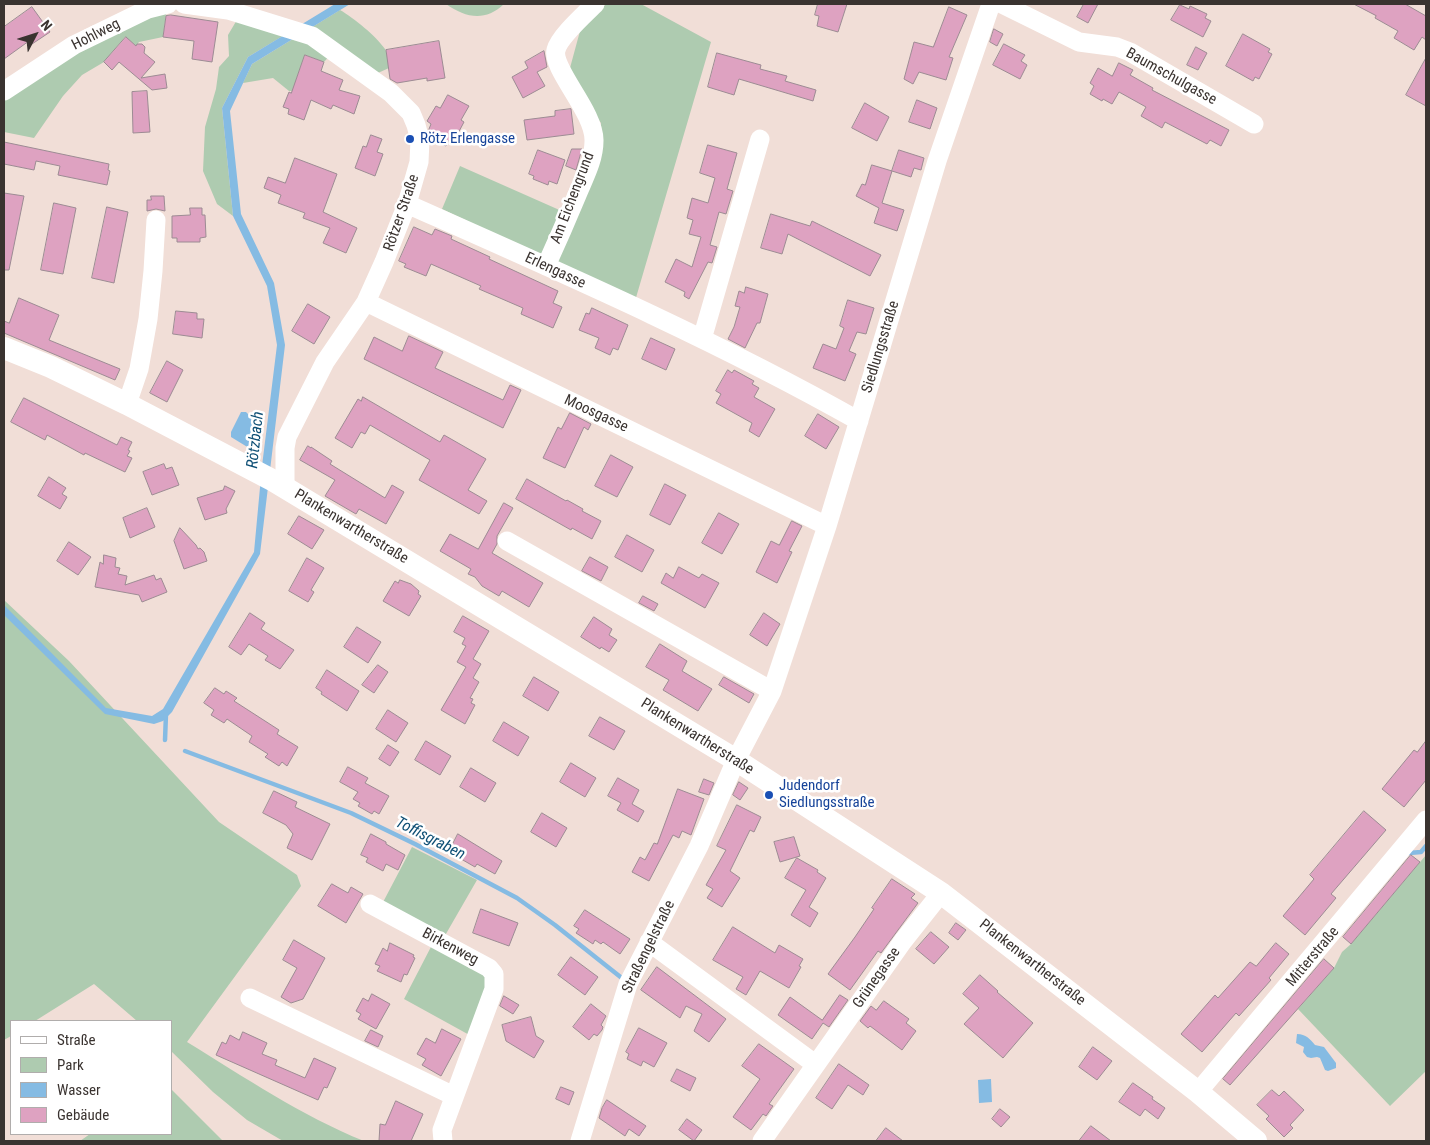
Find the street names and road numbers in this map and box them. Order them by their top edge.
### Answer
street label: Hohlweg [69,15,123,55]
street label: Baumschulgasse [1123,45,1219,109]
street label: Am Eichengrund [547,150,599,246]
street label: Rötzer Straße [380,172,424,254]
street label: Erlengasse [522,249,588,293]
street label: Siedlungsstraße [858,299,904,395]
street label: Moosgasse [561,391,631,437]
street label: Plankenwartherstraße [291,486,411,568]
street label: Plankenwartherstraße [637,695,757,779]
street label: Straßengelstraße [619,898,679,996]
street label: Plankenwartherstraße [975,916,1089,1010]
street label: Mitterstraße [1283,923,1343,991]
street label: Birkenweg [419,925,481,969]
street label: Grünegasse [849,944,905,1012]

